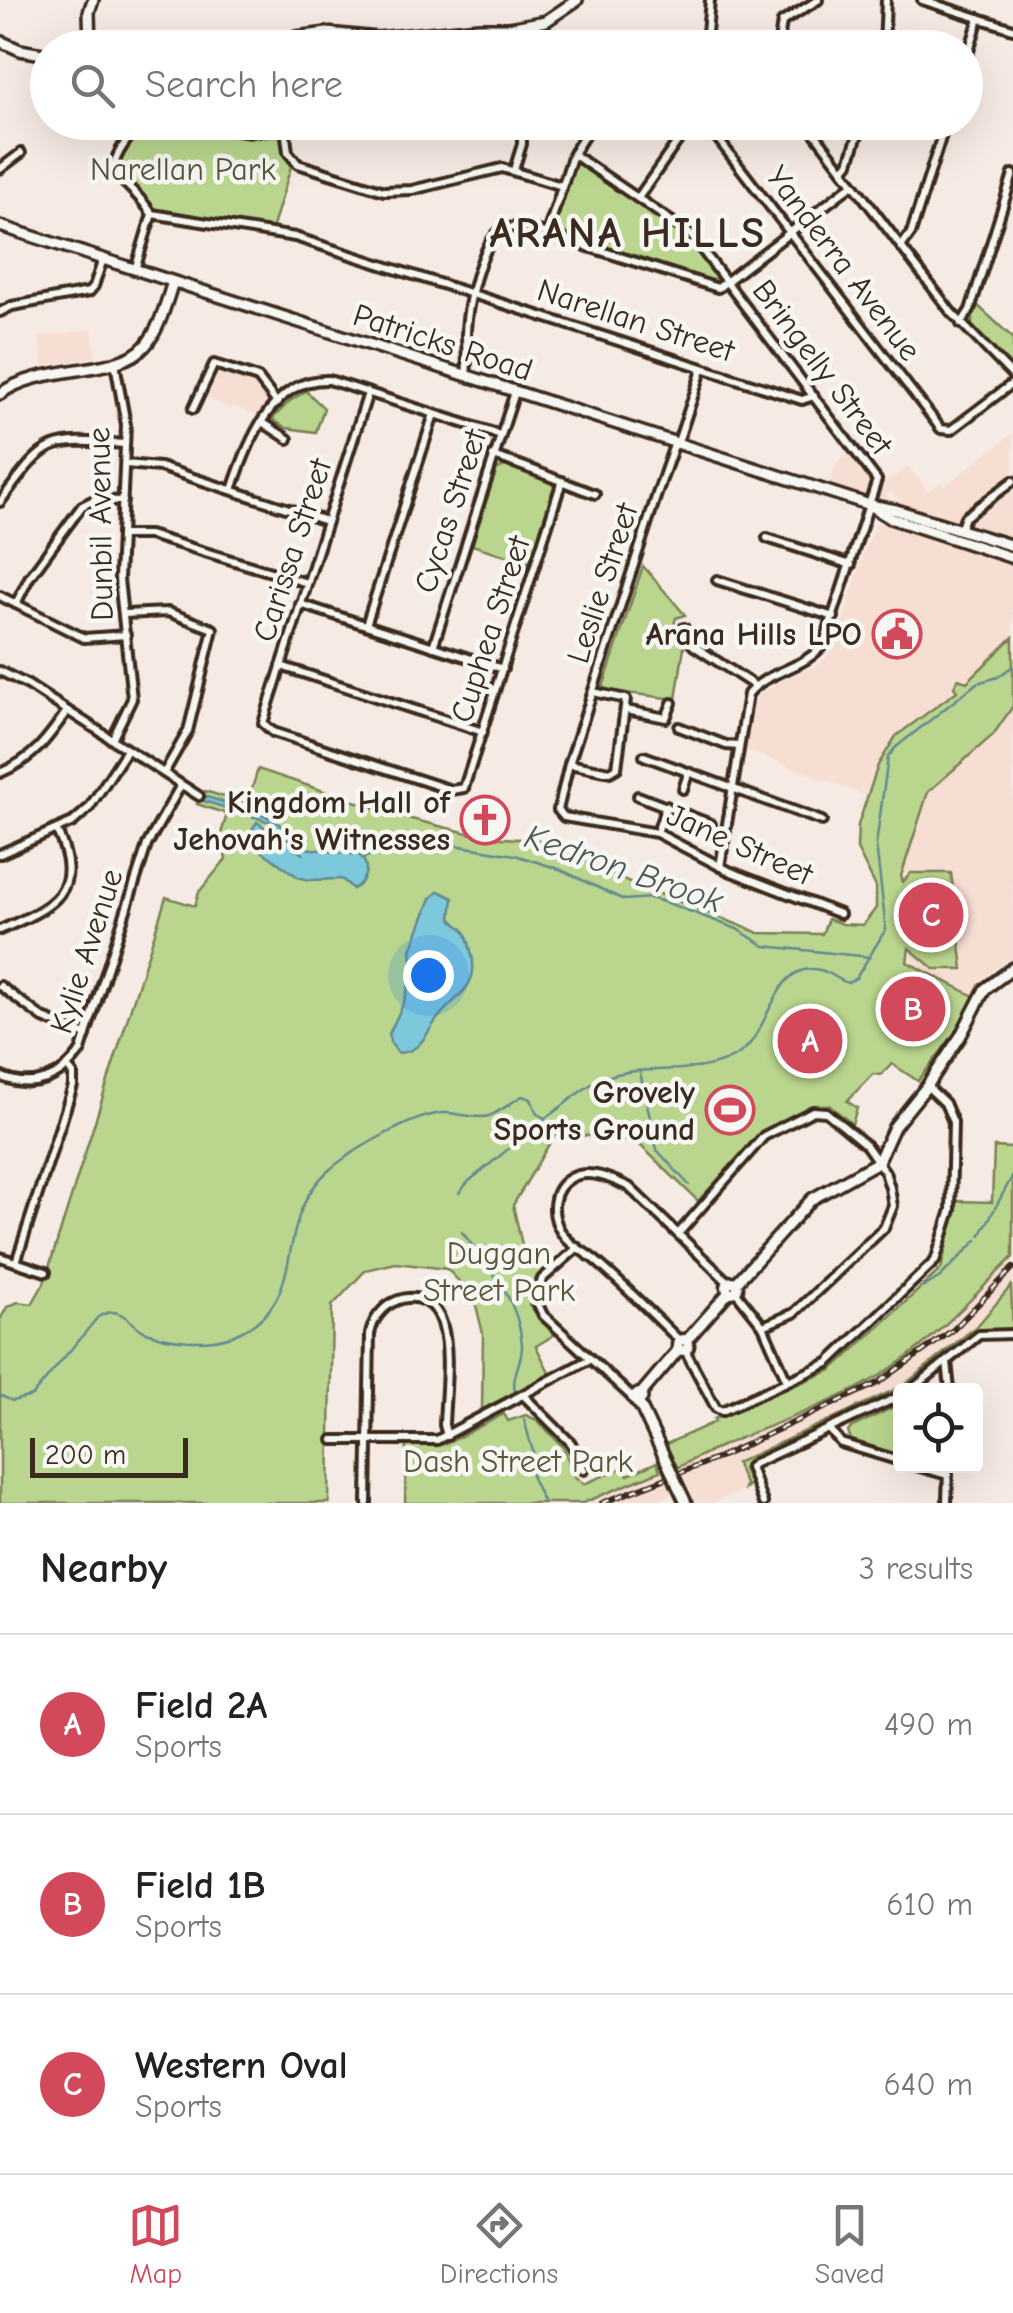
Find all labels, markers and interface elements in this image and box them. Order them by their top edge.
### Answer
search box [30,30,983,140]
icon: search [65,58,120,113]
text: Search here [145,63,343,107]
park label: Narellan Park [90,151,276,188]
street label: Yanderra Avenue [758,159,929,368]
district label: ARANA HILLS [490,209,766,258]
street label: Narellan Street [533,271,740,370]
street label: Bringelly Street [745,272,901,463]
street label: Patricks Road [349,296,537,389]
street label: Cycas Street [407,424,495,597]
street label: Dunbil Avenue [80,427,121,621]
street label: Carissa Street [246,453,340,646]
street label: Leslie Street [559,498,646,668]
street label: Cuphea Street [443,531,538,727]
public building icon: Arana Hills LPO [871,608,923,660]
place label: Arana Hills LPO [646,616,862,653]
place label: Kingdom Hall of Jehovah's Witnesses [173,784,452,858]
church icon: Kingdom Hall of Jehovah's Witnesses [459,794,511,846]
street label: Jane Street [661,796,819,893]
water label: Kedron Brook [519,815,729,922]
street label: Kylie Avenue [43,864,130,1038]
pin: C [898,878,964,952]
your location [403,950,454,1001]
pin: B [880,972,946,1046]
pin: A [778,1004,842,1078]
place label: Grovely Sports Ground [494,1074,695,1148]
sports icon: Grovely Sports Ground [704,1084,756,1136]
park label: Duggan Street Park [423,1235,576,1309]
map controls [893,1383,983,1473]
button: locate [893,1383,983,1473]
scale bar [30,1433,188,1478]
text: 200 m [45,1439,126,1471]
park label: Dash Street Park [403,1443,633,1480]
text: Nearby [40,1544,167,1593]
text: 3 results [859,1550,973,1587]
text: Field 2A [135,1684,267,1728]
text: A [64,1706,81,1743]
text: 490 m [884,1706,973,1743]
text: Sports [135,1728,222,1765]
text: Field 1B [135,1864,265,1908]
text: B [63,1886,82,1923]
text: 610 m [886,1886,973,1923]
text: Sports [135,1908,222,1945]
text: Western Oval [135,2044,348,2088]
text: C [63,2066,82,2103]
text: 640 m [884,2066,973,2103]
text: Sports [135,2088,222,2125]
tab: Map [128,2198,183,2290]
tab: Directions [440,2198,558,2290]
tab: Saved [815,2198,885,2290]

